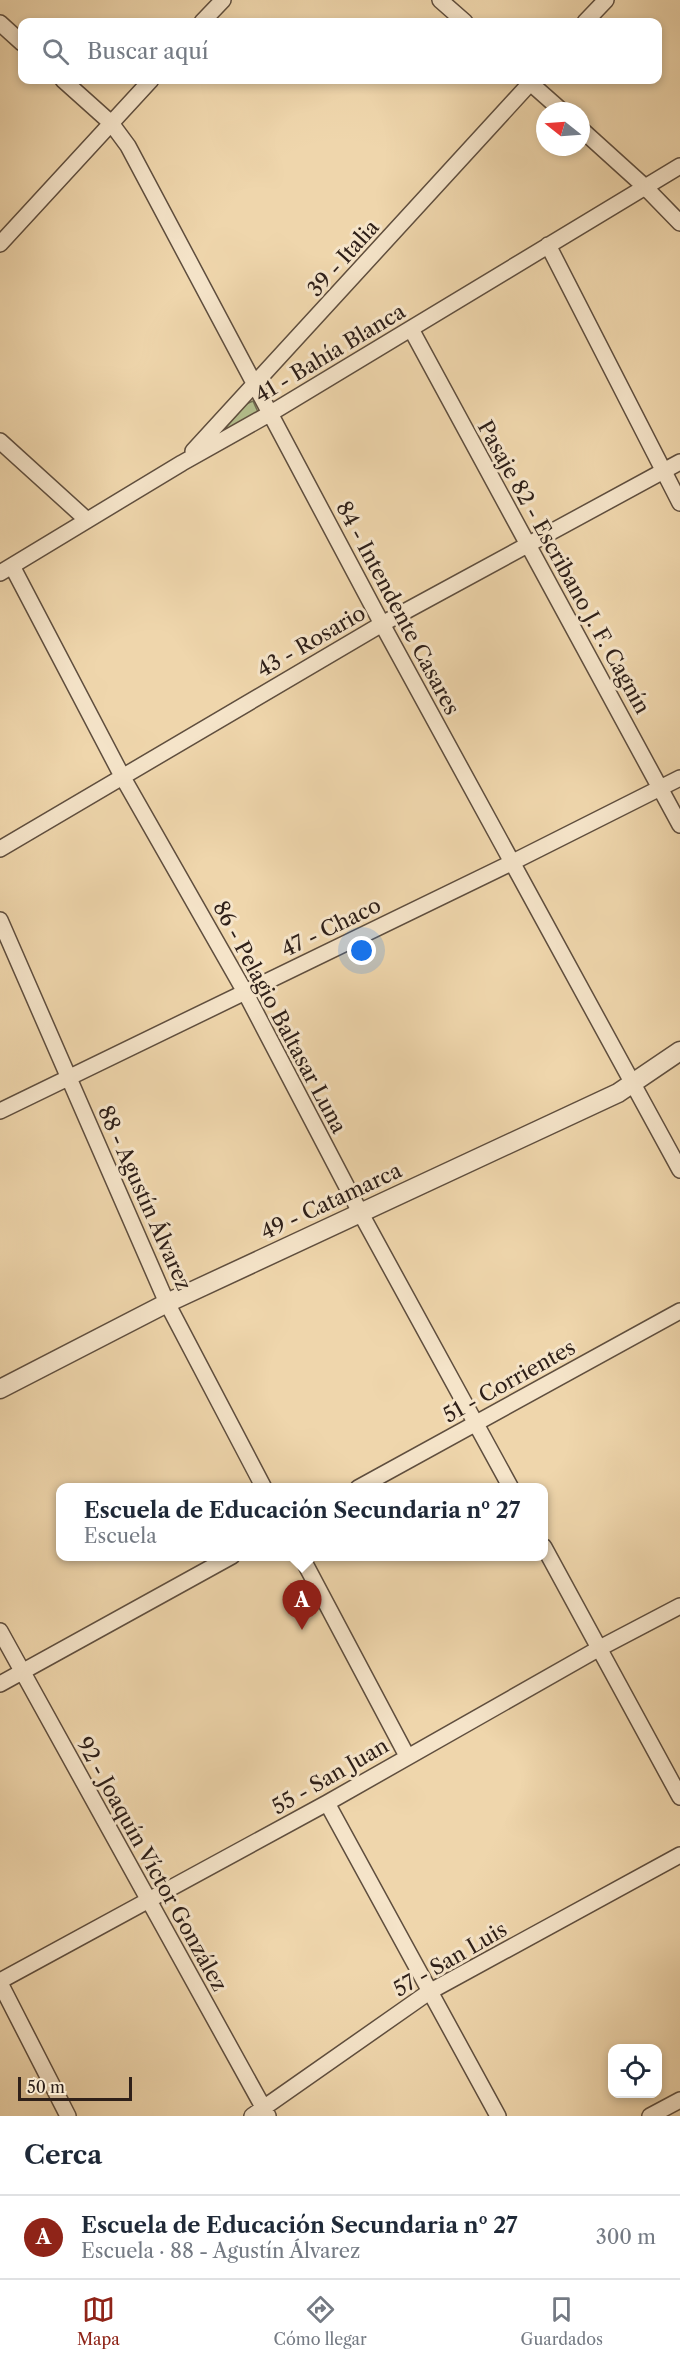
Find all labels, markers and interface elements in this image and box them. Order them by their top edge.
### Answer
search box [18,18,662,84]
icon: search [39,35,72,68]
text: Buscar aquí [87,38,209,65]
north arrow [536,102,590,156]
street label: 39 - Italia [302,214,384,301]
street label: 41 - Bahía Blanca [250,298,410,408]
street label: Pasaje 82 - Escribano J. F. Cagnín [473,416,655,718]
street label: 84 - Intendente Casares [331,497,465,719]
street label: 43 - Rosario [252,600,370,682]
street label: 47 - Chaco [277,892,385,962]
street label: 86 - Pelagio Baltasar Luna [208,897,352,1138]
your location [347,936,376,965]
street label: 88 - Agustín Álvarez [93,1102,197,1294]
street label: 49 - Catamarca [257,1157,406,1245]
street label: 51 - Corrientes [438,1334,580,1428]
popup [56,1483,548,1561]
text: Escuela de Educación Secundaria nº 27 [84,1497,520,1524]
text: Escuela [84,1524,157,1548]
pin: A [282,1580,322,1630]
street label: 92 - Joaquín Víctor González [72,1733,232,1995]
street label: 55 - San Juan [267,1733,393,1819]
street label: 57 - San Luis [389,1916,511,2002]
map controls [608,2044,662,2098]
button: locate [608,2044,662,2098]
scale bar [18,2074,132,2102]
text: 50 m [27,2077,65,2097]
text: Cerca [24,2139,102,2171]
text: Escuela de Educación Secundaria nº 27 [81,2212,518,2239]
text: A [36,2225,51,2249]
text: 300 m [596,2225,656,2249]
text: Escuela · 88 - Agustín Álvarez [81,2239,360,2263]
tab: Mapa [77,2293,120,2349]
tab: Cómo llegar [274,2293,367,2349]
tab: Guardados [521,2293,603,2349]

